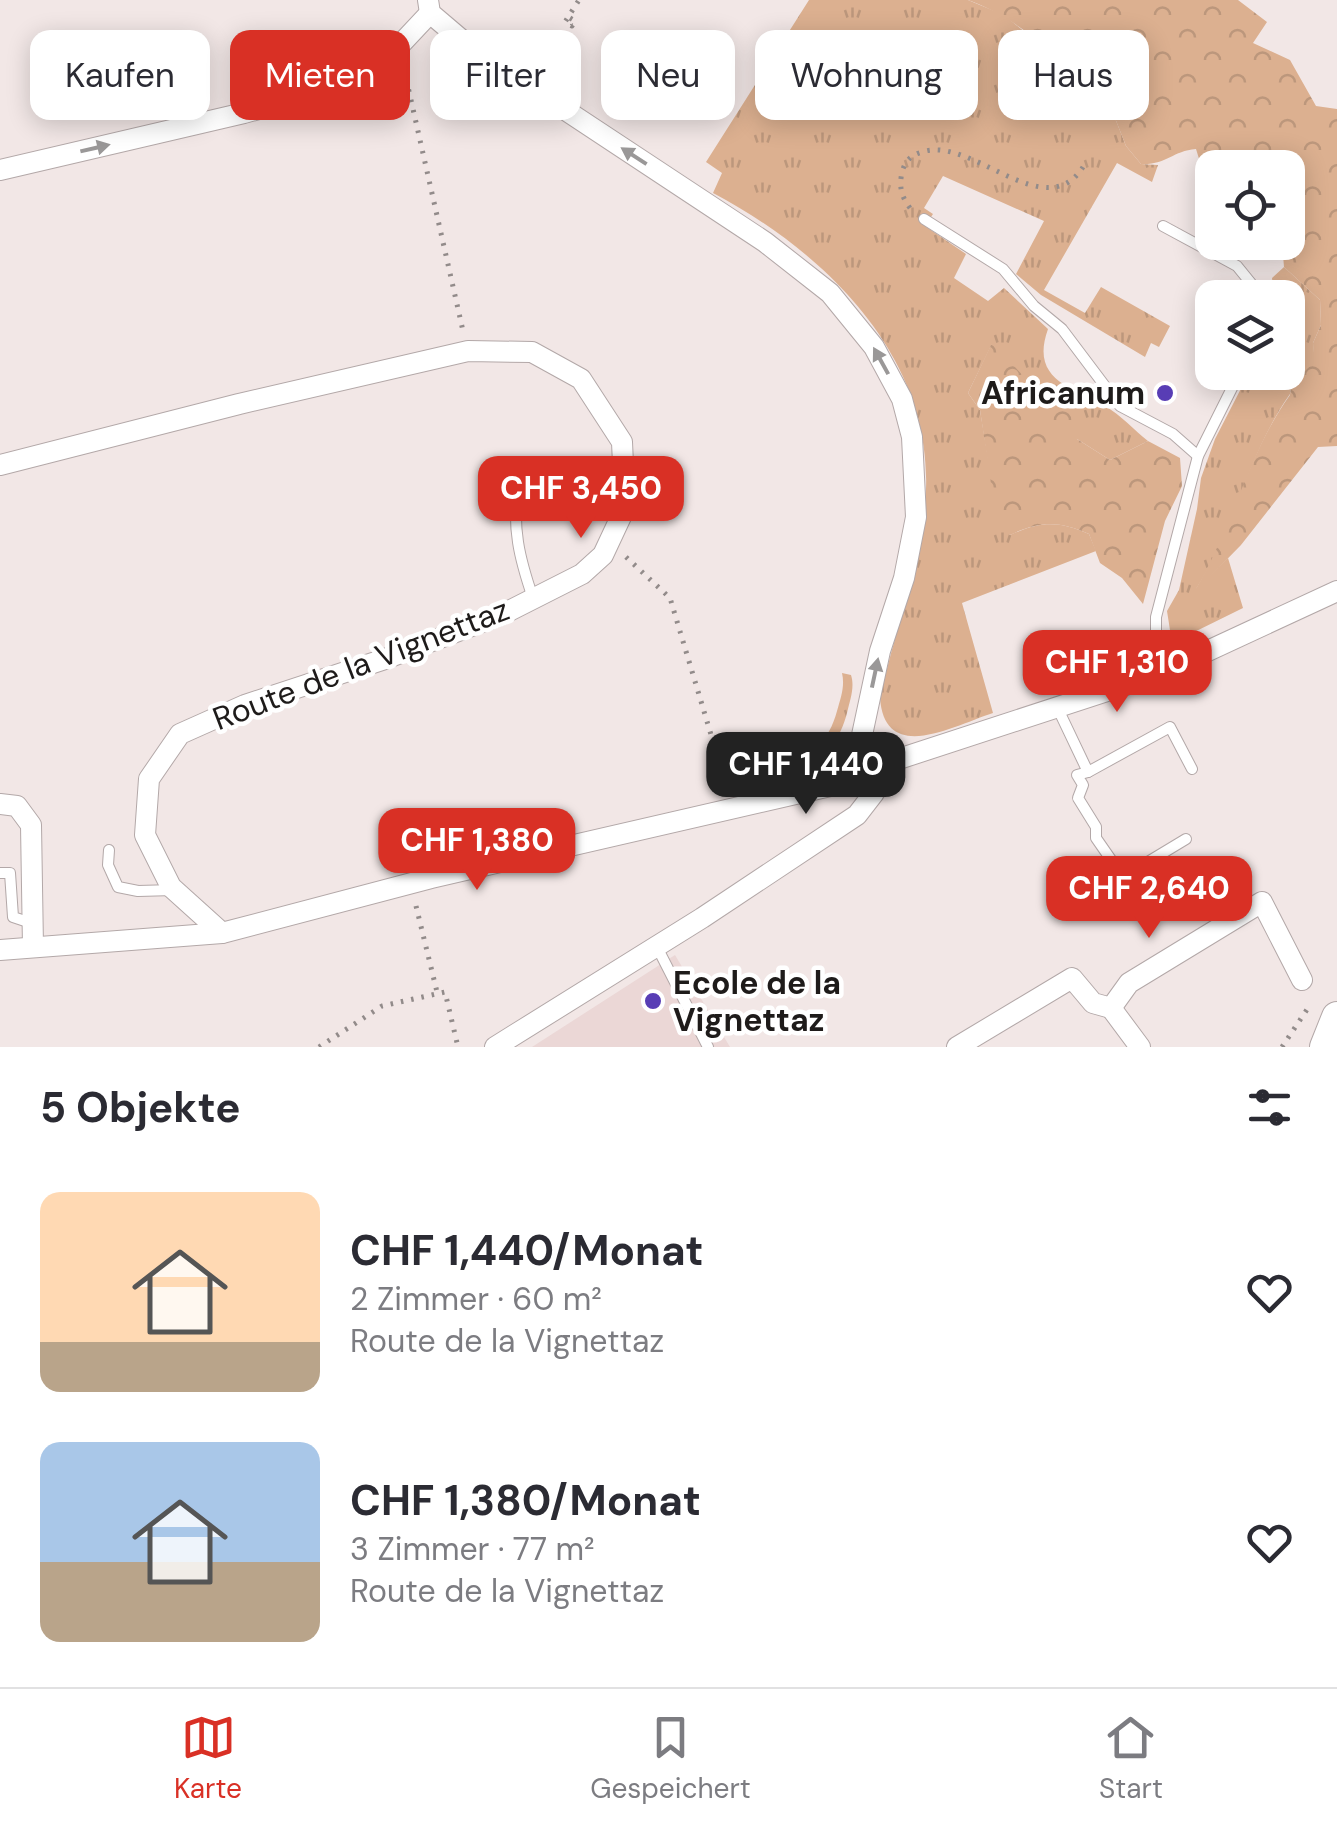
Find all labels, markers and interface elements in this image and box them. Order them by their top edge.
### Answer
chip: Kaufen [30,30,210,120]
chip: Mieten [230,30,410,120]
chip: Filter [430,30,581,120]
chip: Neu [601,30,735,120]
chip: Wohnung [755,30,978,120]
chip: Haus [998,30,1149,120]
one-way arrow [80,140,111,155]
one-way arrow [620,147,647,165]
map controls [1195,150,1305,390]
button: locate [1195,150,1305,260]
button: layers [1195,280,1305,390]
one-way arrow [873,346,890,375]
place label: Africanum [981,372,1145,414]
marker: Africanum [1154,382,1176,404]
pin: CHF 3,450 [467,456,695,541]
text: CHF 3,450 [500,467,662,509]
street label: Route de la Vignettaz [207,588,515,740]
pin: CHF 1,310 [1003,630,1231,715]
text: CHF 1,310 [1045,641,1189,683]
one-way arrow [868,658,883,689]
pin: CHF 1,440 [692,732,920,817]
text: CHF 1,440 [728,743,884,785]
pin: CHF 1,380 [363,808,591,893]
text: CHF 1,380 [400,819,554,861]
pin: CHF 2,640 [1035,856,1263,941]
text: CHF 2,640 [1068,867,1230,909]
place label: Ecole de la Vignettaz [673,962,841,1041]
marker: Ecole de la Vignettaz [642,990,664,1012]
text: 5 Objekte [40,1080,240,1135]
icon: filters [1242,1080,1297,1135]
text: CHF 1,440/Monat [350,1223,704,1278]
icon: home [120,1232,240,1352]
icon: heart [1242,1265,1297,1320]
text: 2 Zimmer · 60 m² [350,1278,602,1320]
text: Route de la Vignettaz [350,1320,664,1362]
text: CHF 1,380/Monat [350,1473,701,1528]
icon: home [120,1482,240,1602]
icon: heart [1242,1515,1297,1570]
text: 3 Zimmer · 77 m² [350,1528,595,1570]
text: Route de la Vignettaz [350,1570,664,1612]
tab: Karte [174,1710,242,1807]
tab: Gespeichert [590,1710,751,1807]
tab: Start [1099,1710,1163,1807]

